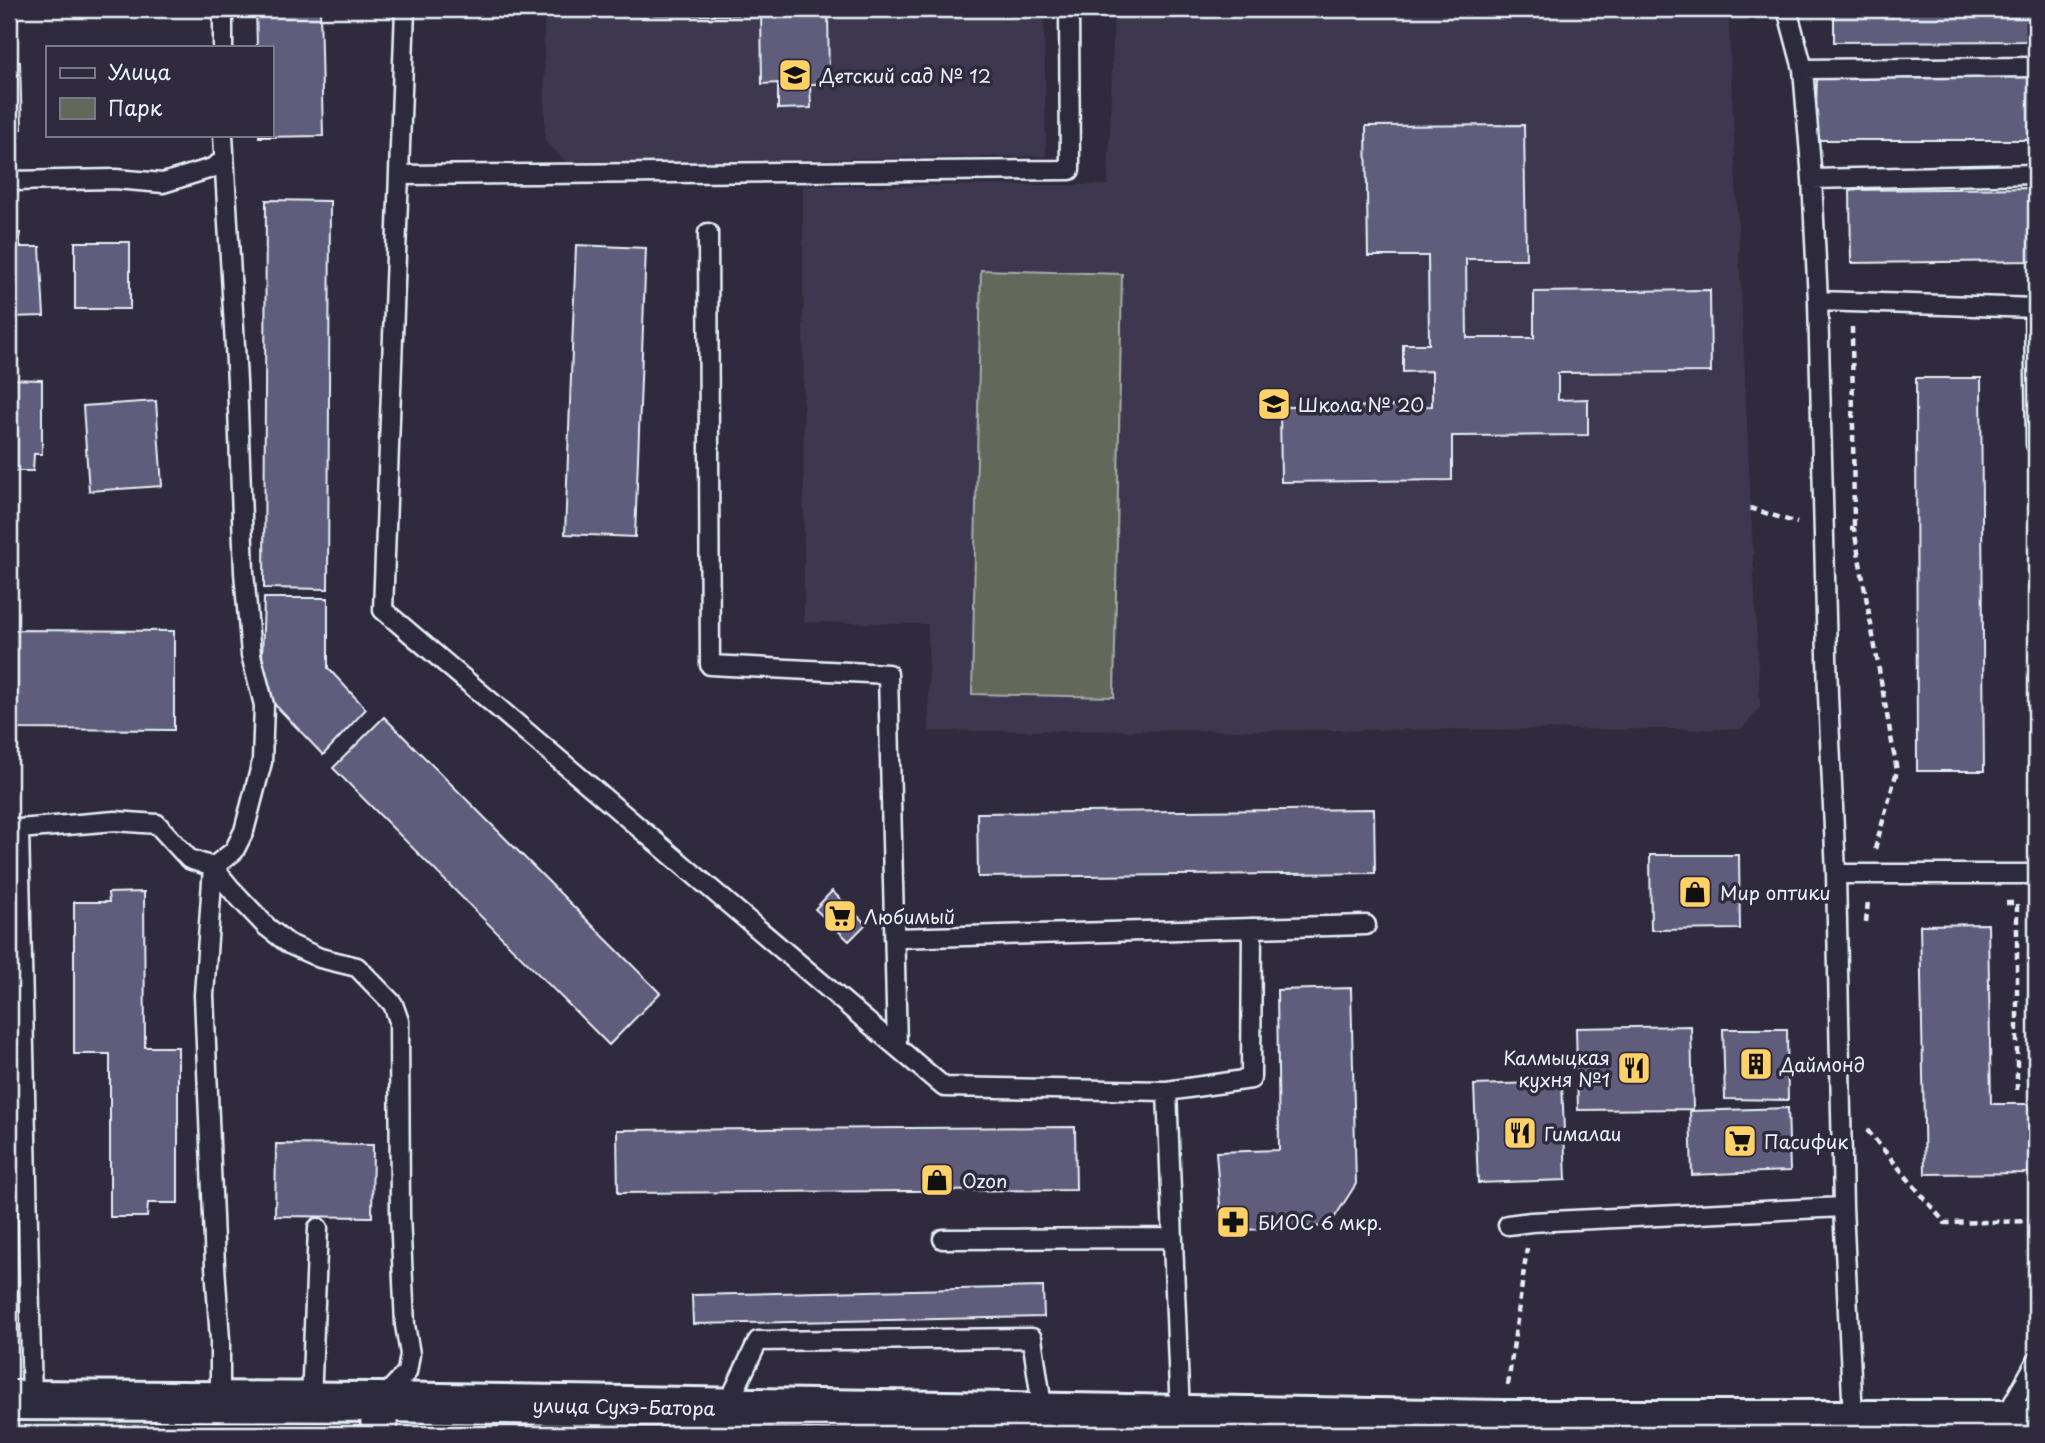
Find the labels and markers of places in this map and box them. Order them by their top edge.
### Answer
school or university icon: Детский сад № 12 [776,56,814,94]
place label: Детский сад № 12 [819,61,991,89]
school or university icon: Школа № 20 [1255,385,1293,423]
place label: Школа № 20 [1298,390,1424,418]
shop icon: Мир оптики [1676,873,1714,911]
place label: Мир оптики [1720,878,1831,906]
supermarket icon: Любимый [821,897,859,935]
place label: Любимый [864,902,955,930]
place label: Калмыцкая кухня №1 [1503,1043,1610,1093]
building icon: Даймонд [1737,1045,1775,1083]
restaurant icon: Калмыцкая кухня №1 [1615,1049,1653,1087]
place label: Даймонд [1779,1050,1865,1078]
restaurant icon: Гималаи [1501,1114,1539,1152]
place label: Гималаи [1544,1119,1621,1147]
supermarket icon: Пасифик [1721,1122,1759,1160]
place label: Пасифик [1764,1127,1848,1155]
shop icon: Ozon [918,1161,956,1199]
place label: Ozon [962,1166,1007,1194]
pharmacy icon: БИОС 6 мкр. [1214,1203,1252,1241]
place label: БИОС 6 мкр. [1258,1208,1383,1236]

